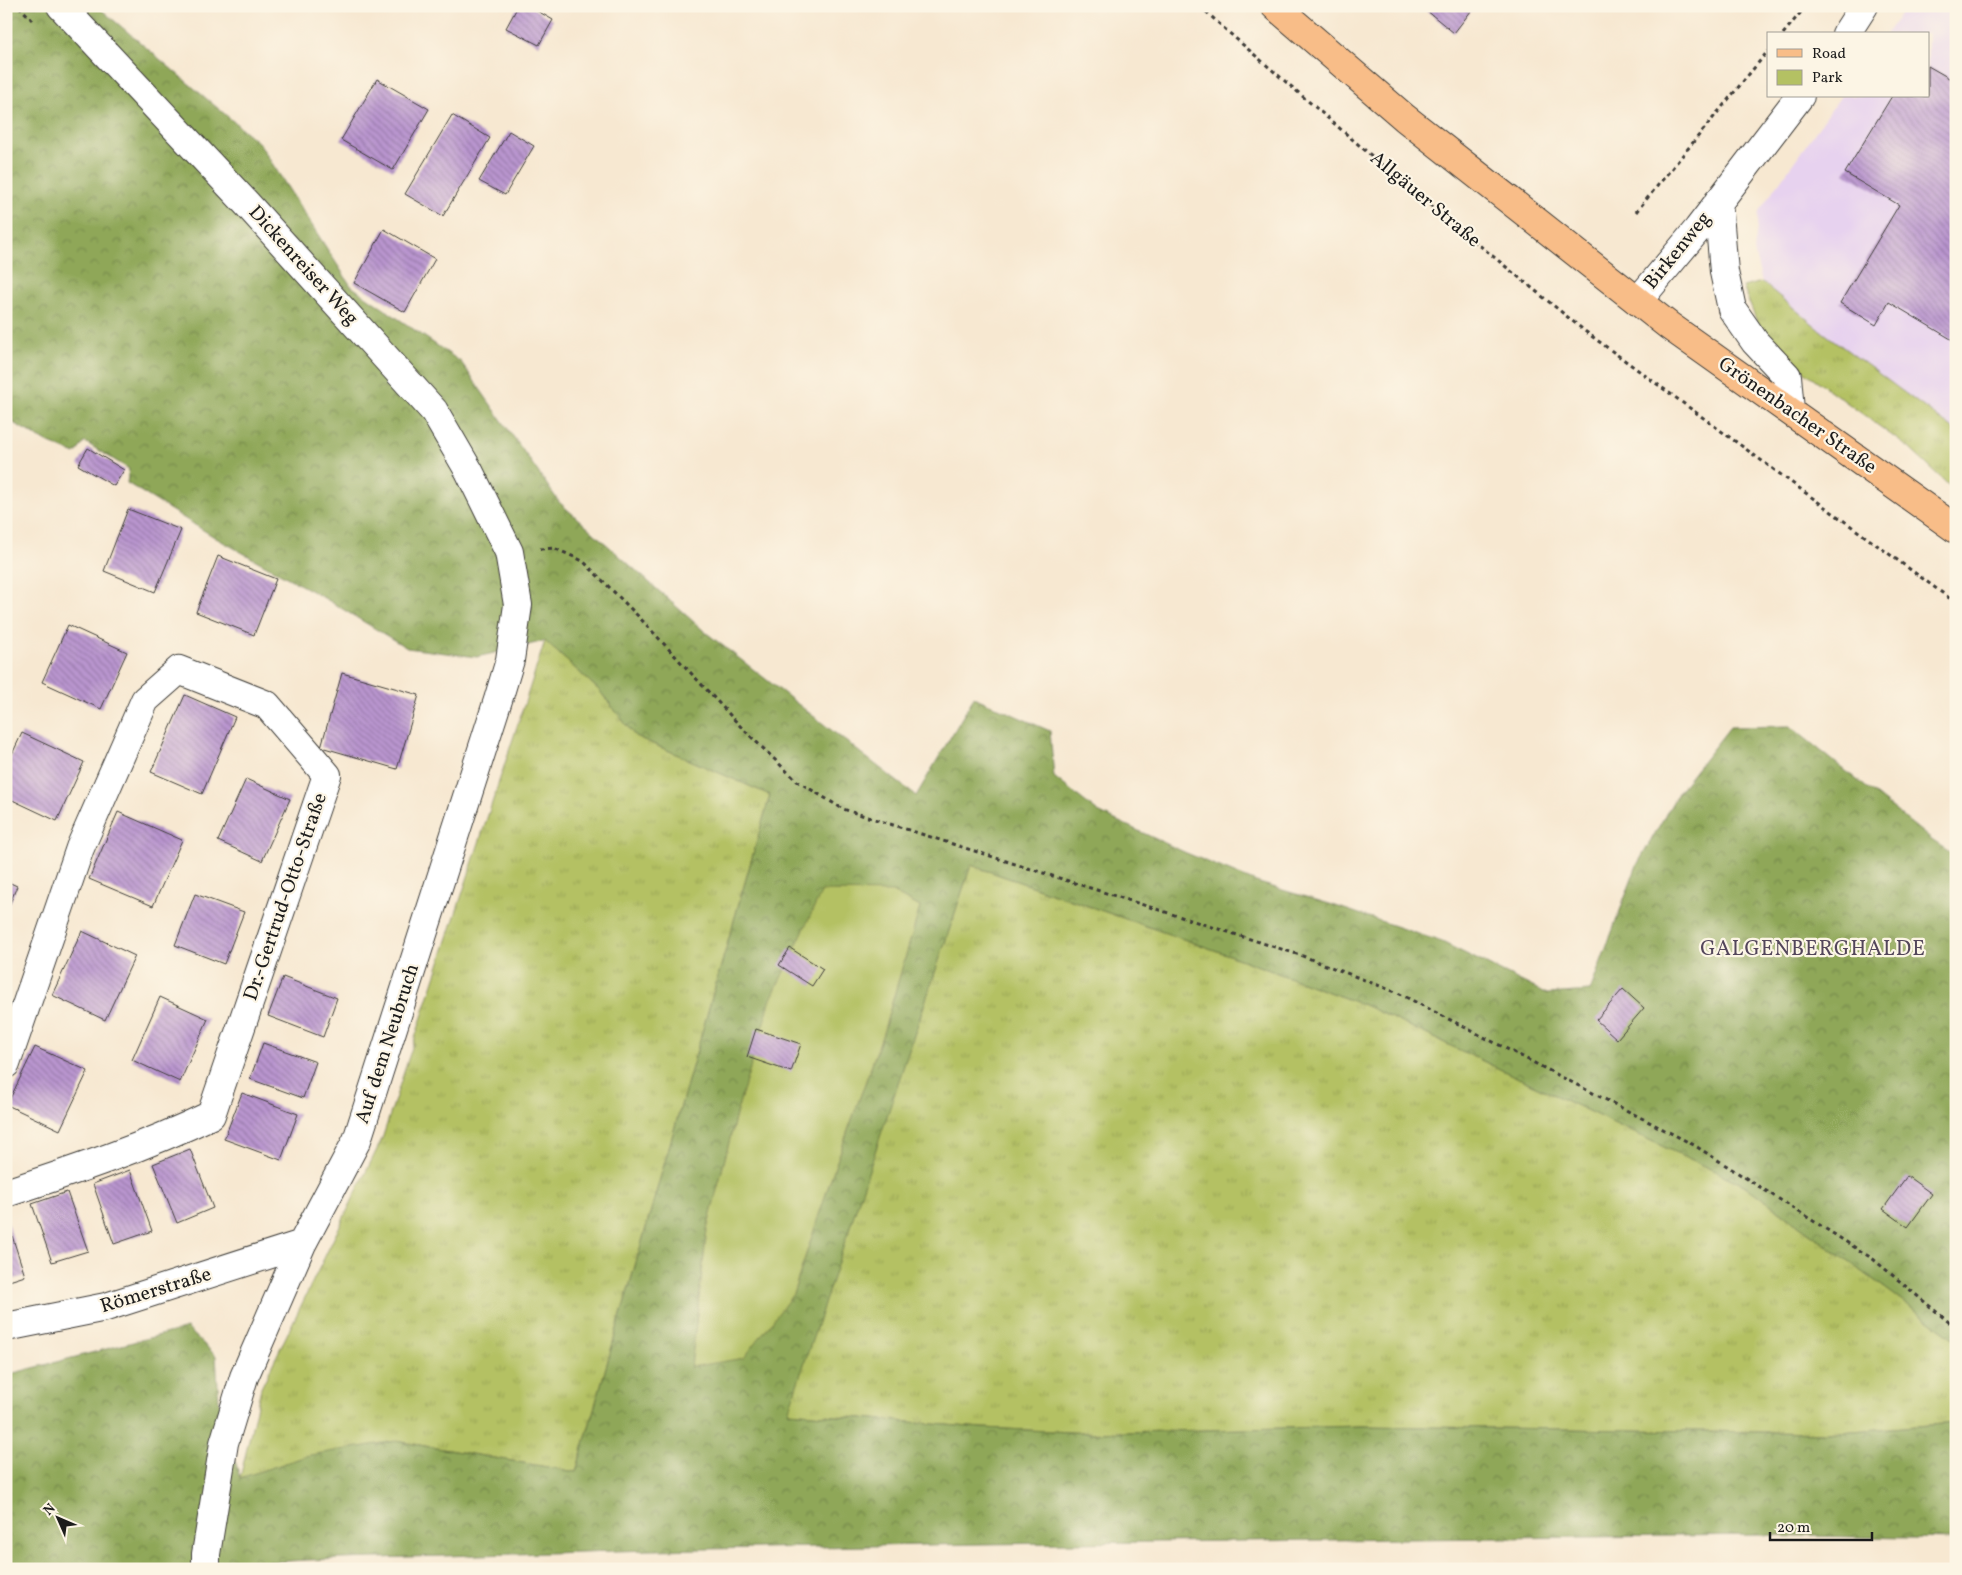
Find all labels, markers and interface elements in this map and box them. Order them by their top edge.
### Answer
legend [1767,32,1930,98]
text: Road [1812,44,1846,65]
text: Park [1812,68,1843,89]
street label: Allgäuer Straße [1363,145,1487,255]
street label: Dickenreiser Weg [241,200,365,332]
street label: Birkenweg [1638,206,1718,296]
street label: Grönenbacher Straße [1712,351,1882,481]
street label: Dr.-Gertrud-Otto-Straße [237,789,335,1005]
district label: GALGENBERGHALDE [1700,935,1926,964]
street label: Auf dem Neubruch [349,960,427,1128]
street label: Römerstraße [97,1261,215,1321]
north arrow [32,1492,82,1542]
text: N [40,1500,60,1520]
scale bar [1770,1510,1872,1542]
text: 20 m [1777,1518,1810,1539]

